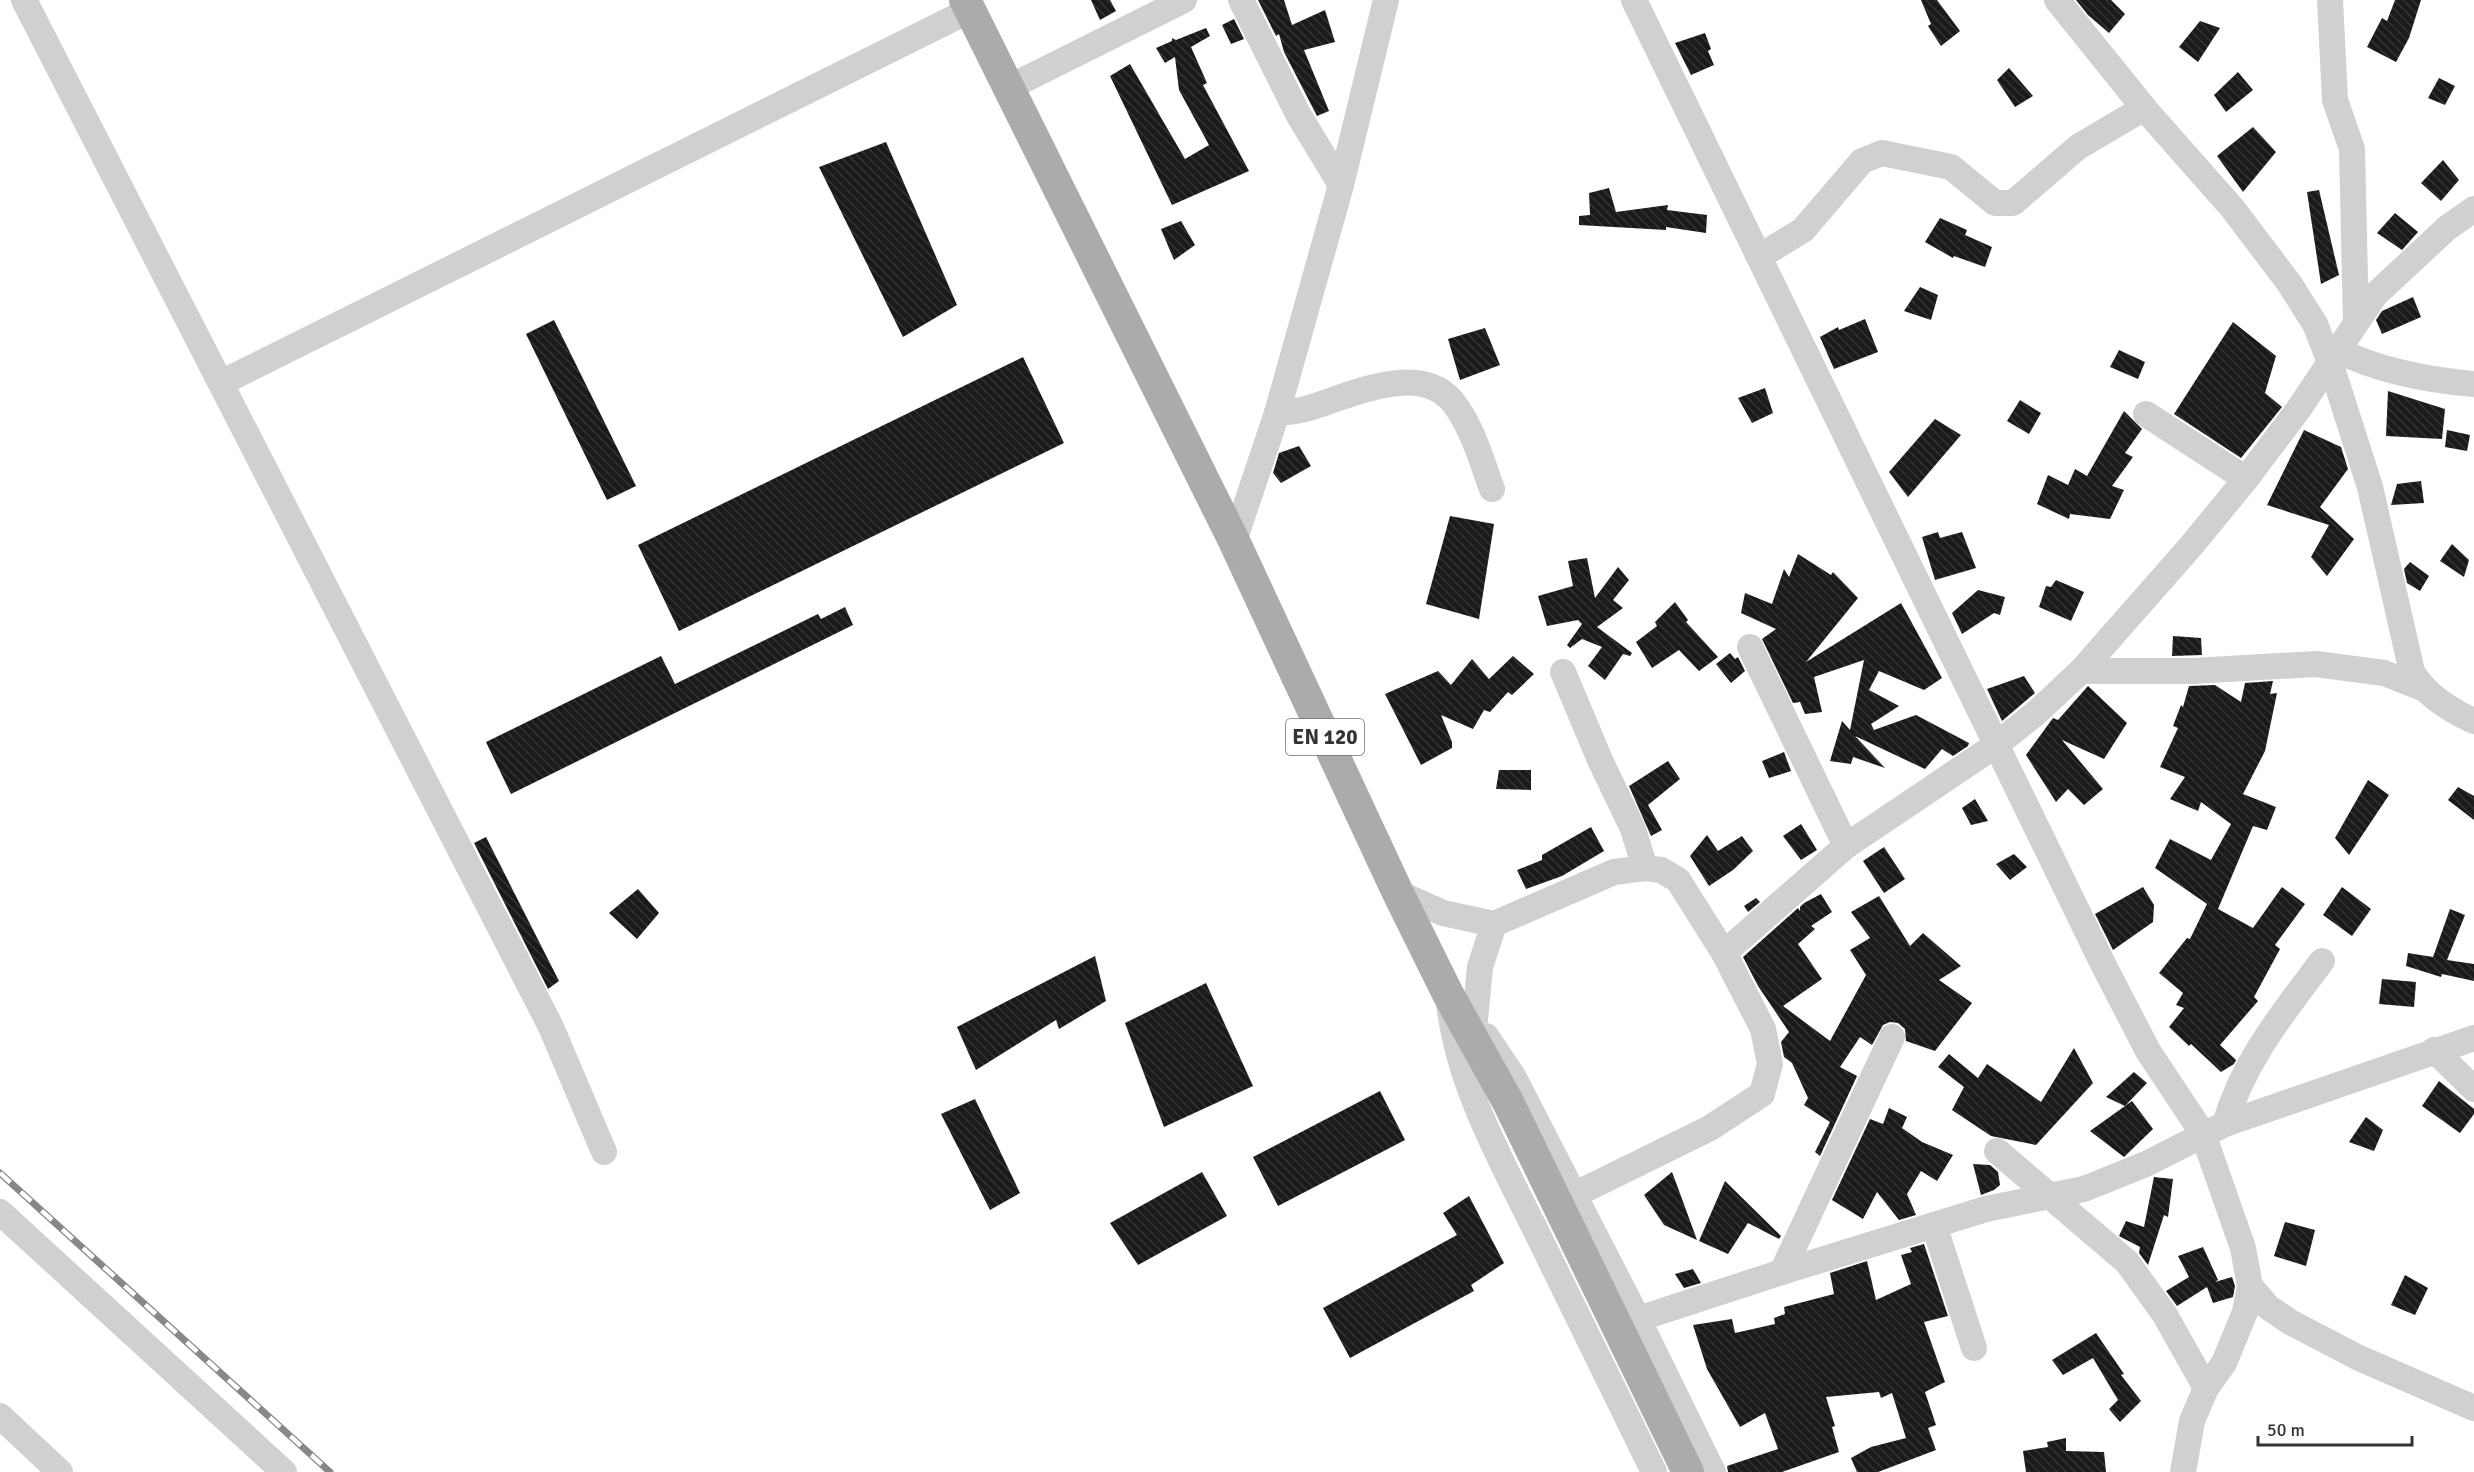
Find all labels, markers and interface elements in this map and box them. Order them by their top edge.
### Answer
road number: EN 120 [1286,719,1364,755]
scale bar [2258,1409,2412,1447]
text: 50 m [2267,1419,2305,1441]

